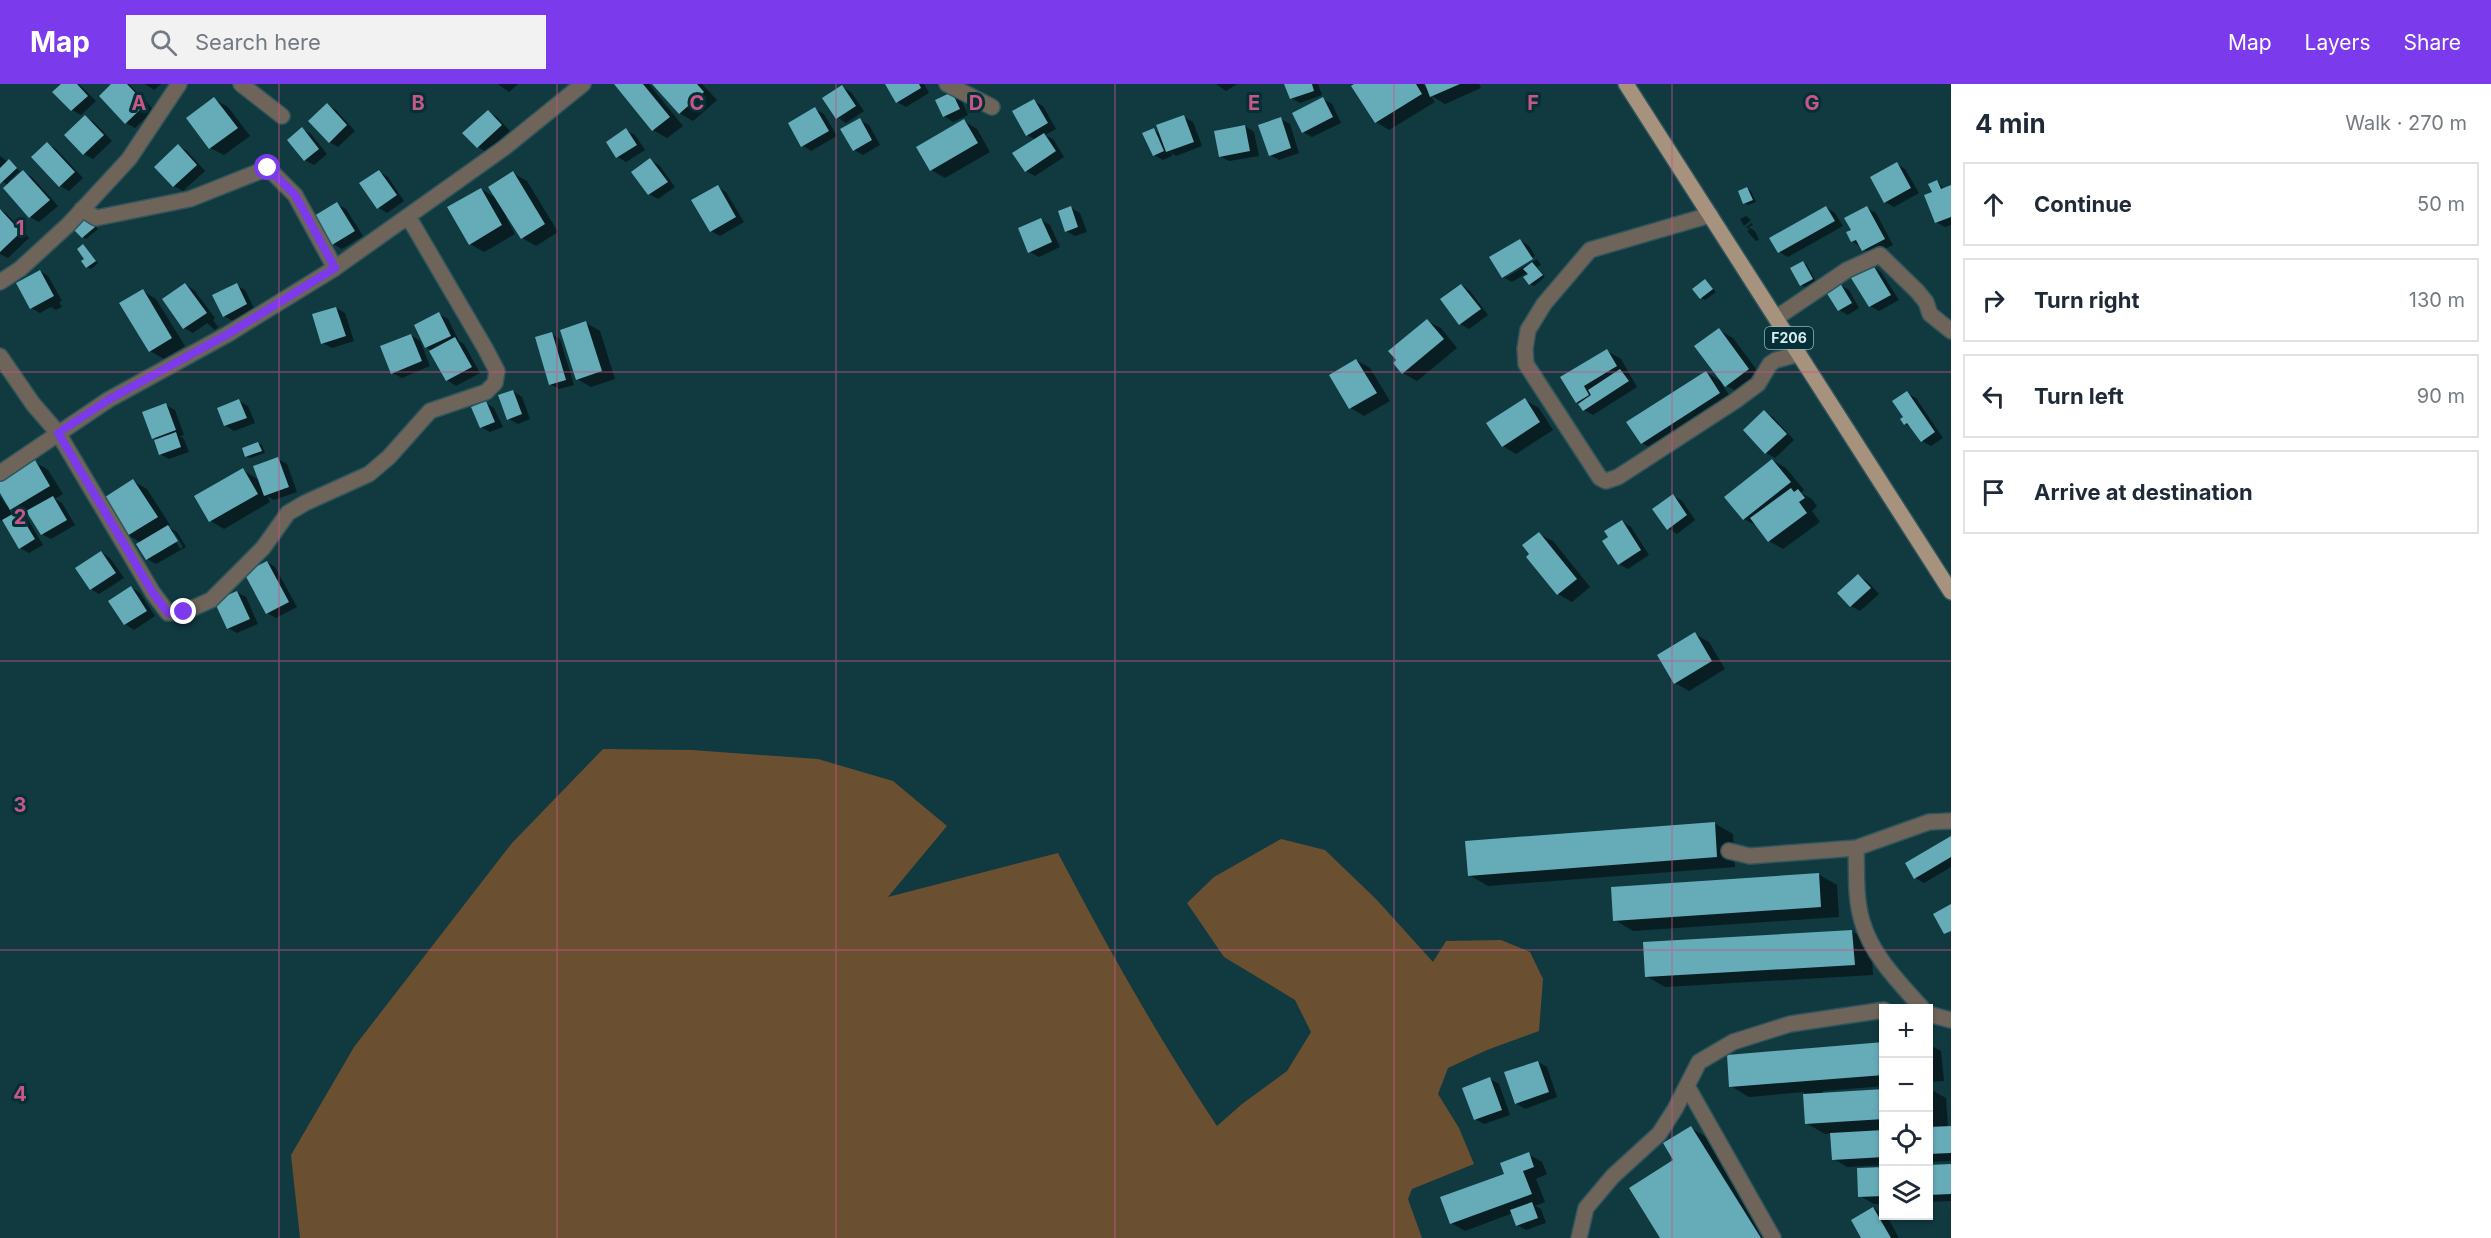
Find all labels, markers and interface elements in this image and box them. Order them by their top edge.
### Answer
search box [126,15,546,69]
text: Map [30,25,90,59]
icon: search [147,26,180,59]
text: Search here [195,29,321,55]
text: Map [2228,30,2272,55]
text: Layers [2305,30,2371,55]
text: Share [2404,30,2461,55]
text: A [132,91,147,115]
text: B [411,91,425,115]
text: C [690,91,704,115]
text: D [969,91,983,115]
text: E [1248,91,1260,115]
text: F [1527,91,1539,115]
text: G [1804,91,1820,115]
text: 4 min [1975,108,2046,139]
text: Walk · 270 m [2345,111,2467,135]
route start [254,154,280,180]
icon: ahead [1977,188,2010,221]
text: Continue [2034,191,2132,217]
text: 50 m [2417,192,2465,216]
text: 1 [16,216,24,240]
icon: right [1977,284,2010,317]
text: Turn right [2034,287,2140,313]
text: 130 m [2409,288,2465,312]
road number: F206 [1765,327,1813,349]
icon: left [1977,380,2010,413]
text: Turn left [2034,383,2124,409]
text: 90 m [2417,384,2465,408]
icon: arrive [1977,476,2010,509]
text: Arrive at destination [2034,479,2253,505]
text: 2 [14,505,26,529]
route end [170,598,196,624]
text: 3 [14,793,26,817]
map controls [1879,1004,1933,1220]
button: + [1879,1004,1933,1058]
button: − [1879,1058,1933,1112]
text: 4 [13,1082,27,1106]
button: locate [1879,1112,1933,1166]
button: layers [1879,1166,1933,1220]

